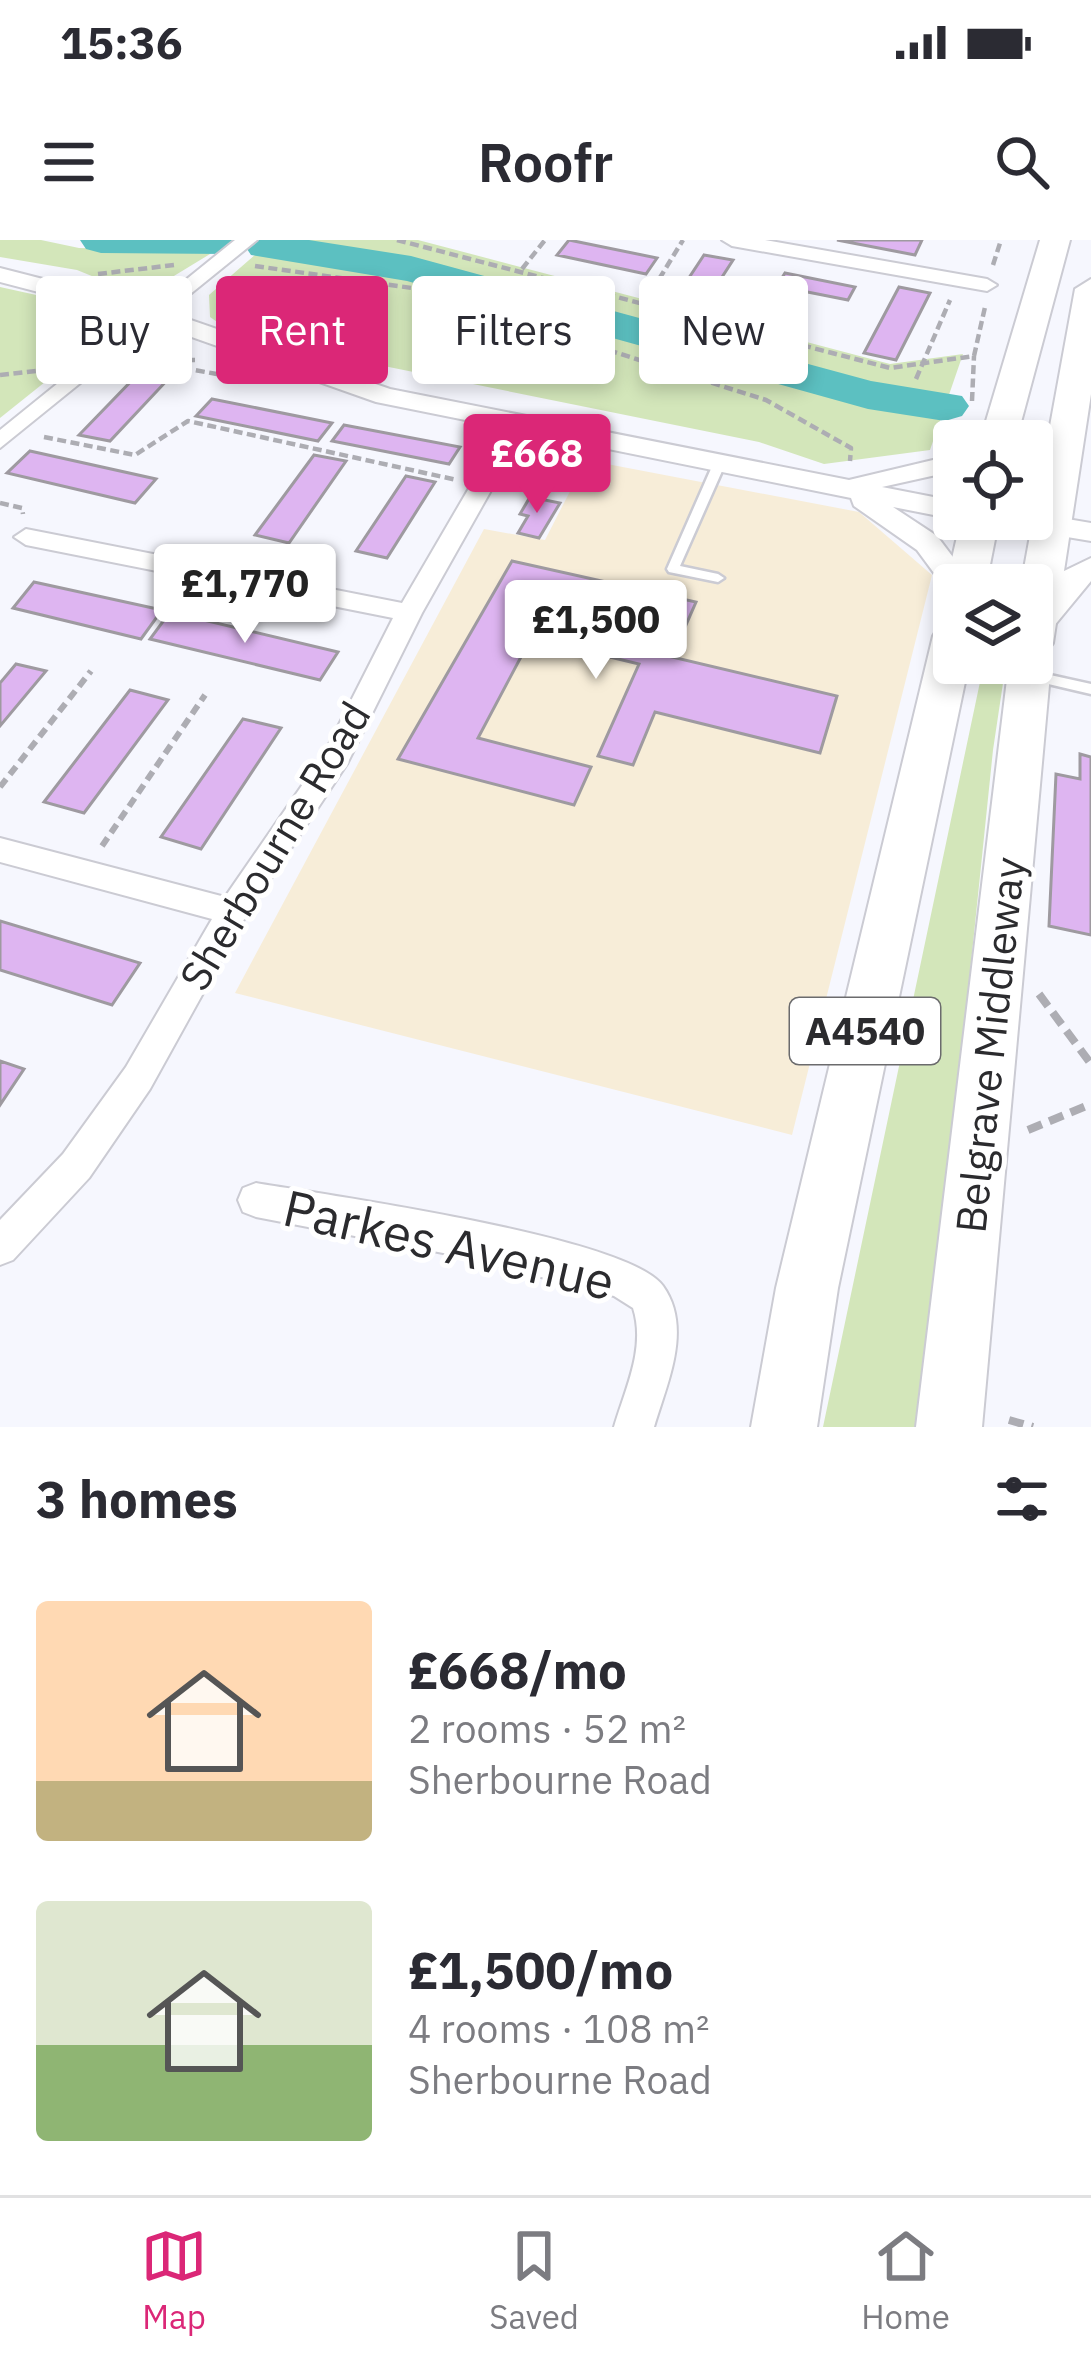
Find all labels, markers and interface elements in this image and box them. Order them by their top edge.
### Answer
text: 15:36 [60,13,183,71]
text: Roofr [478,127,613,197]
icon: menu [36,129,102,195]
icon: search [989,129,1055,195]
chip: Buy [36,276,192,384]
chip: Rent [216,276,388,384]
chip: Filters [412,276,615,384]
chip: New [639,276,808,384]
pin: £668 [466,414,608,516]
map controls [933,420,1053,684]
button: locate [933,420,1053,540]
text: £668 [491,427,583,478]
pin: £1,770 [147,544,343,646]
text: £1,770 [181,557,309,608]
button: layers [933,564,1053,684]
pin: £1,500 [498,580,694,682]
text: £1,500 [532,593,660,644]
street label: Sherbourne Road [167,691,382,1000]
street label: Belgrave Middleway [942,854,1037,1235]
road number: A4540 [790,998,940,1064]
street label: Parkes Avenue [277,1174,621,1314]
text: 3 homes [36,1466,238,1532]
icon: filters [989,1466,1055,1532]
text: £668/mo [408,1637,627,1703]
icon: home [132,1649,276,1793]
text: 2 rooms · 52 m² [408,1703,686,1754]
text: Sherbourne Road [408,1754,712,1805]
text: £1,500/mo [408,1937,673,2003]
icon: home [132,1949,276,2093]
text: 4 rooms · 108 m² [408,2003,710,2054]
text: Sherbourne Road [408,2054,712,2105]
tab: Map [141,2223,207,2338]
tab: Saved [489,2223,579,2338]
tab: Home [861,2223,950,2338]

